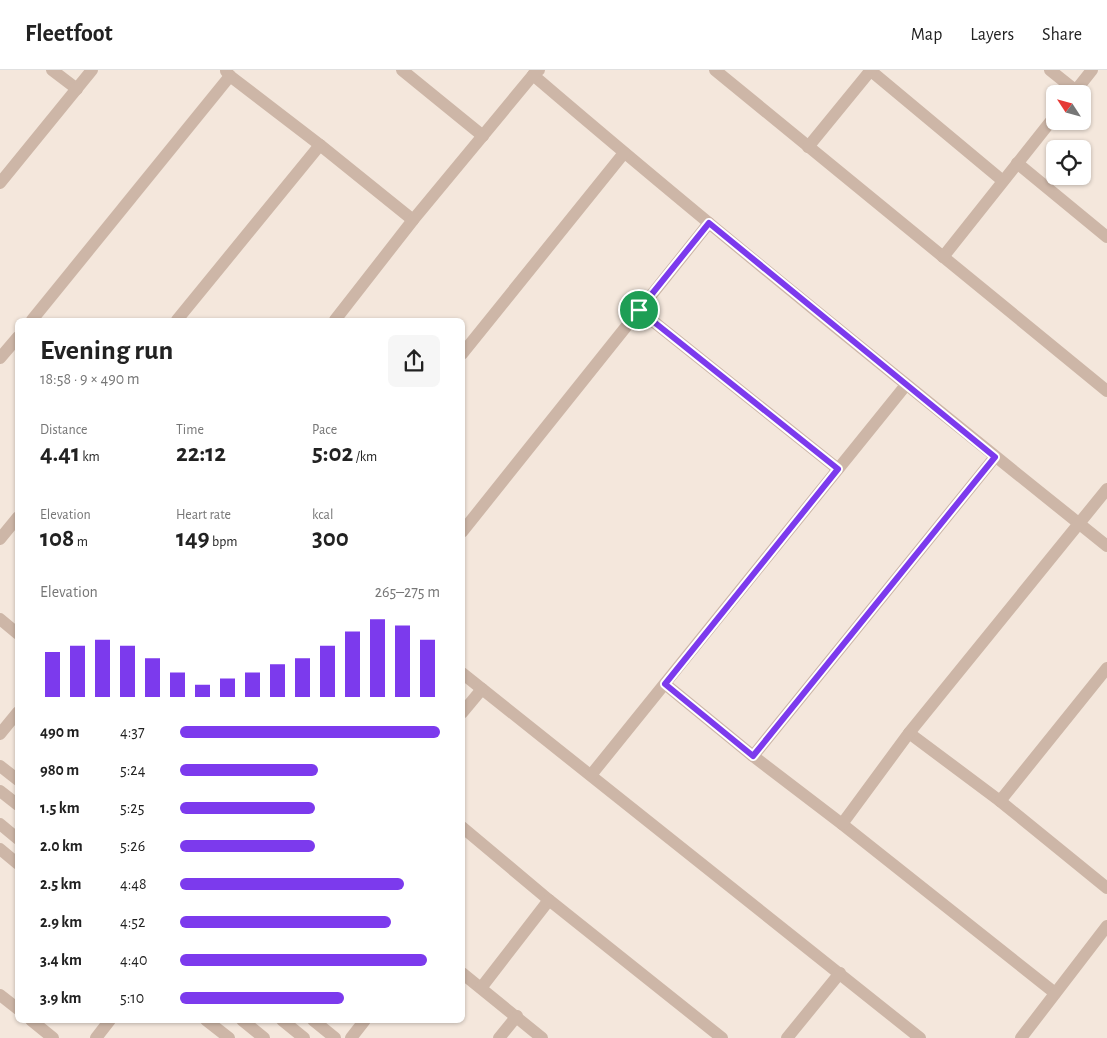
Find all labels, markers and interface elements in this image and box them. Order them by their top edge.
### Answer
text: Fleetfoot [25,22,113,46]
text: Map [911,26,942,44]
text: Layers [970,26,1014,44]
text: Share [1042,26,1082,44]
north arrow [1046,85,1091,130]
map controls [1046,85,1091,185]
button: locate [1046,140,1091,185]
pin [618,289,660,331]
icon: arrive [625,296,653,324]
button: share [388,335,440,387]
text: Evening run [40,337,173,365]
text: 18:58 · 9 × 490 m [40,371,140,387]
text: Distance [40,423,87,437]
text: Time [176,423,204,437]
text: Pace [312,423,337,437]
text: 4.41 [40,441,80,466]
text: 22:12 [176,441,226,466]
text: 5:02 [312,441,353,466]
text: km [80,450,100,464]
text: /km [353,450,377,464]
text: Elevation [40,508,91,522]
text: Heart rate [176,508,231,522]
text: kcal [312,508,333,522]
text: 108 [40,526,74,551]
text: 149 [176,526,210,551]
text: 300 [312,526,349,551]
text: m [74,535,88,549]
text: bpm [210,535,237,549]
text: Elevation [40,584,98,600]
text: 265–275 m [375,584,440,600]
text: 490 m [40,724,79,740]
text: 4:37 [120,724,145,740]
text: 980 m [40,762,79,778]
text: 5:24 [120,762,145,778]
text: 1.5 km [40,800,80,816]
text: 5:25 [120,800,144,816]
text: 2.0 km [40,838,83,854]
text: 5:26 [120,838,145,854]
text: 2.5 km [40,876,81,892]
text: 4:48 [120,876,147,892]
text: 2.9 km [40,914,82,930]
text: 4:52 [120,914,145,930]
text: 3.4 km [40,952,82,968]
text: 4:40 [120,952,148,968]
text: 3.9 km [40,990,82,1006]
text: 5:10 [120,990,144,1006]

